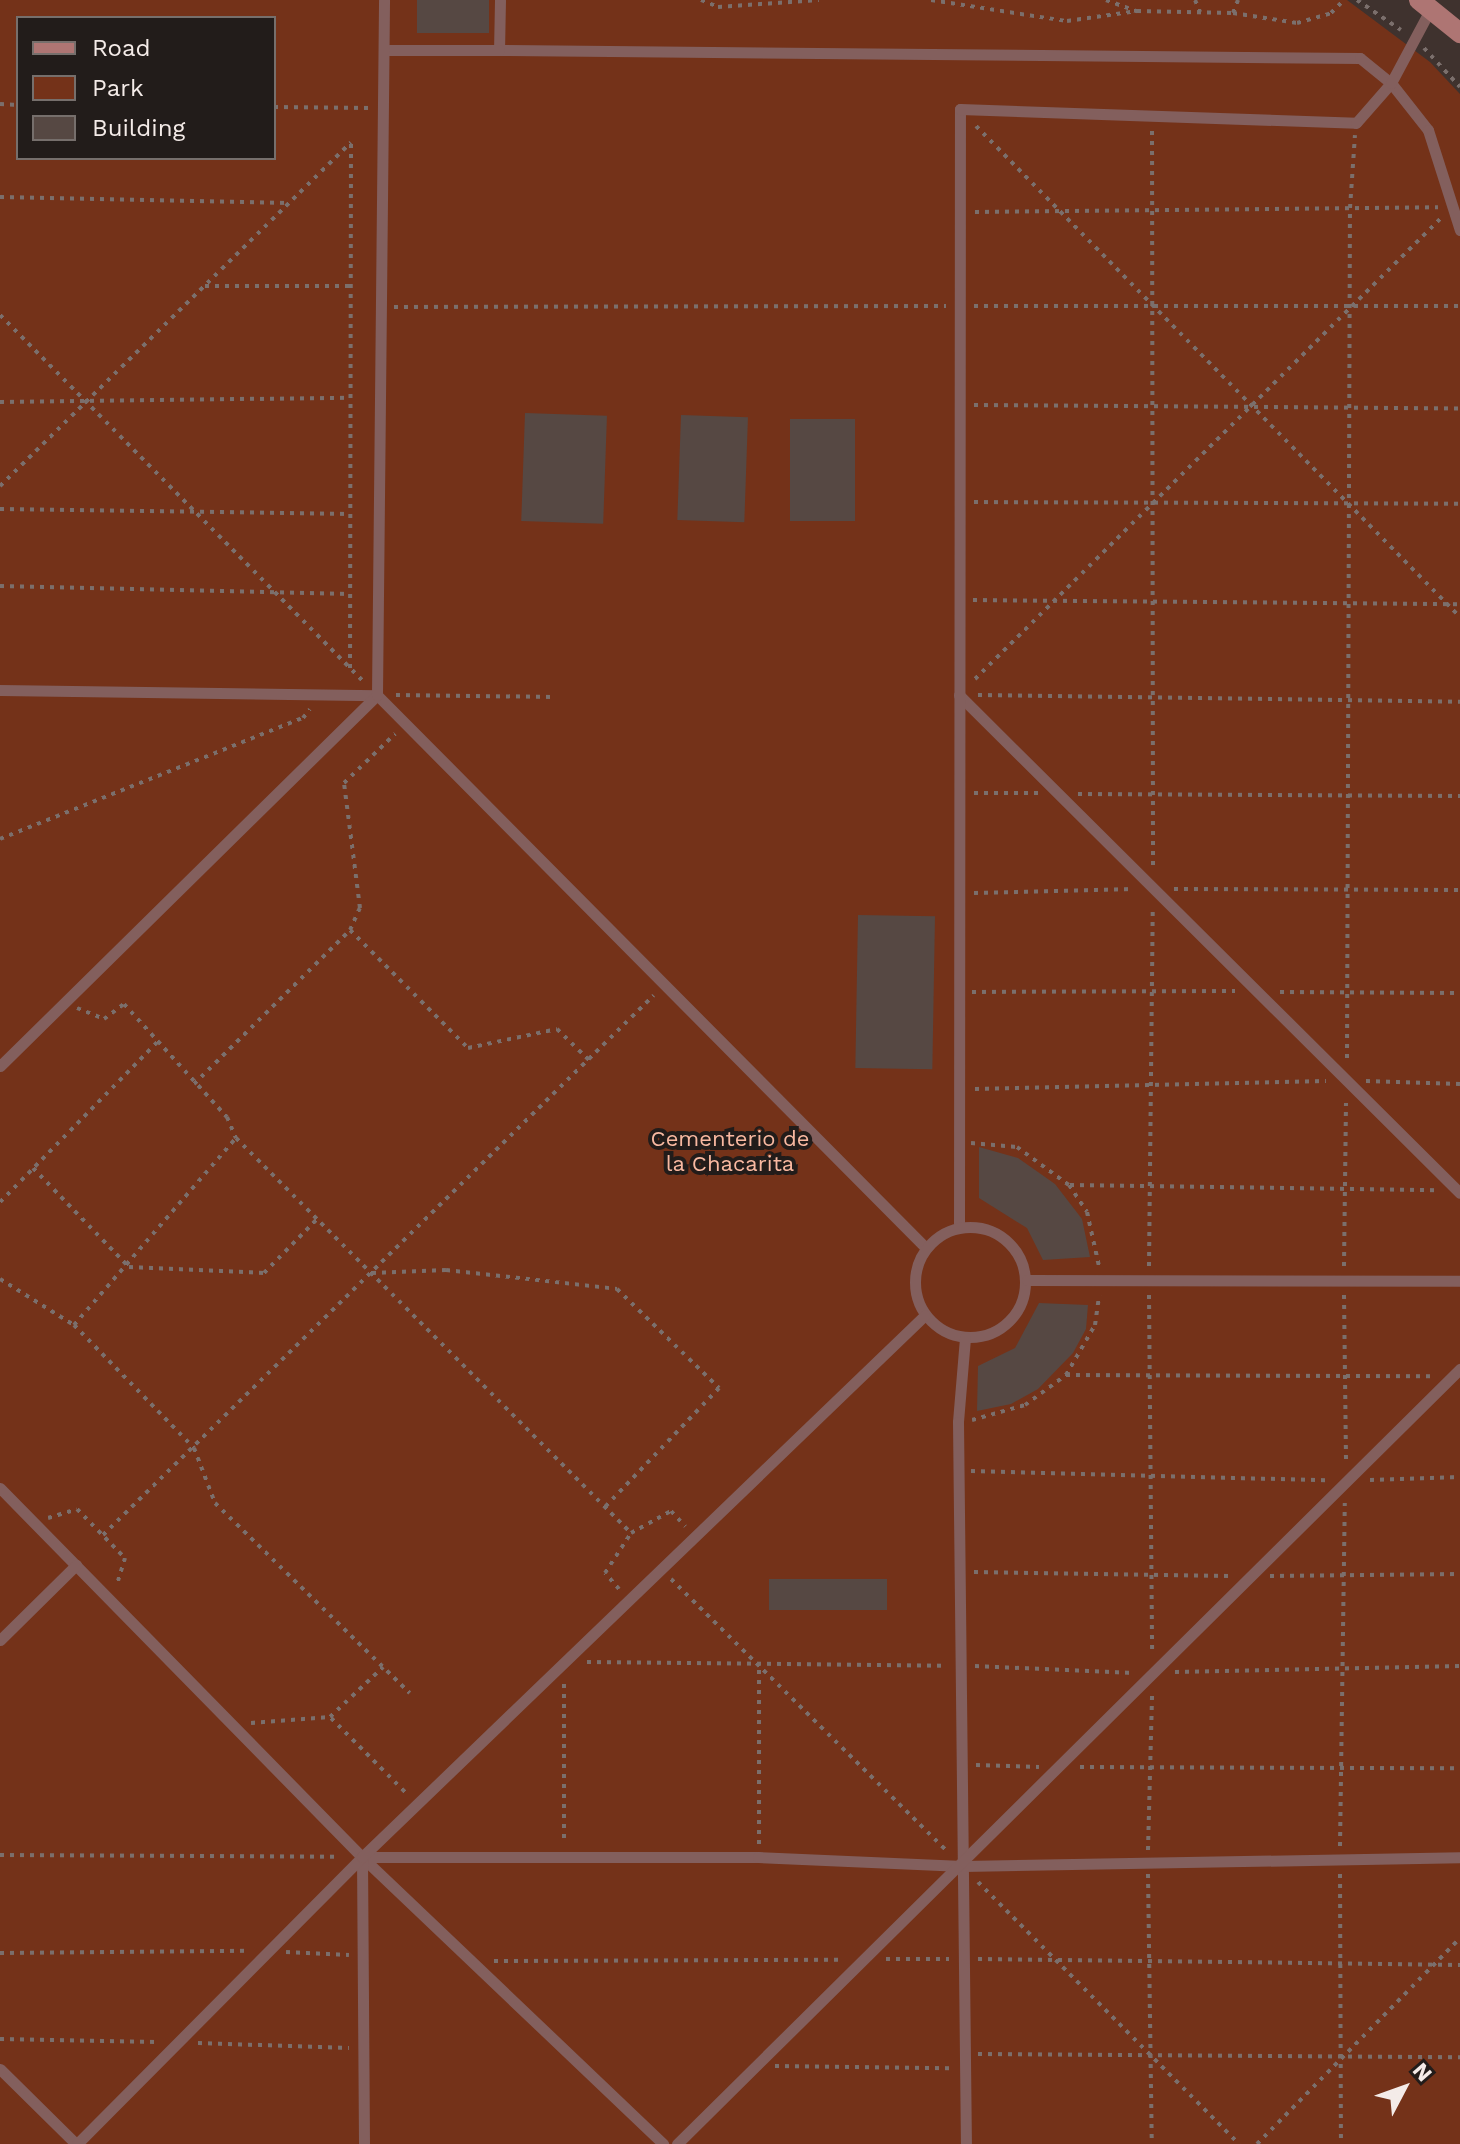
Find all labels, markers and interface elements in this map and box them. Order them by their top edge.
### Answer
legend [16,16,276,160]
text: Road [92,34,151,62]
text: Park [92,74,144,102]
text: Building [92,114,185,142]
park label: Cementerio de la Chacarita [651,1125,809,1176]
north arrow [1364,2048,1444,2128]
text: N [1408,2058,1437,2086]

